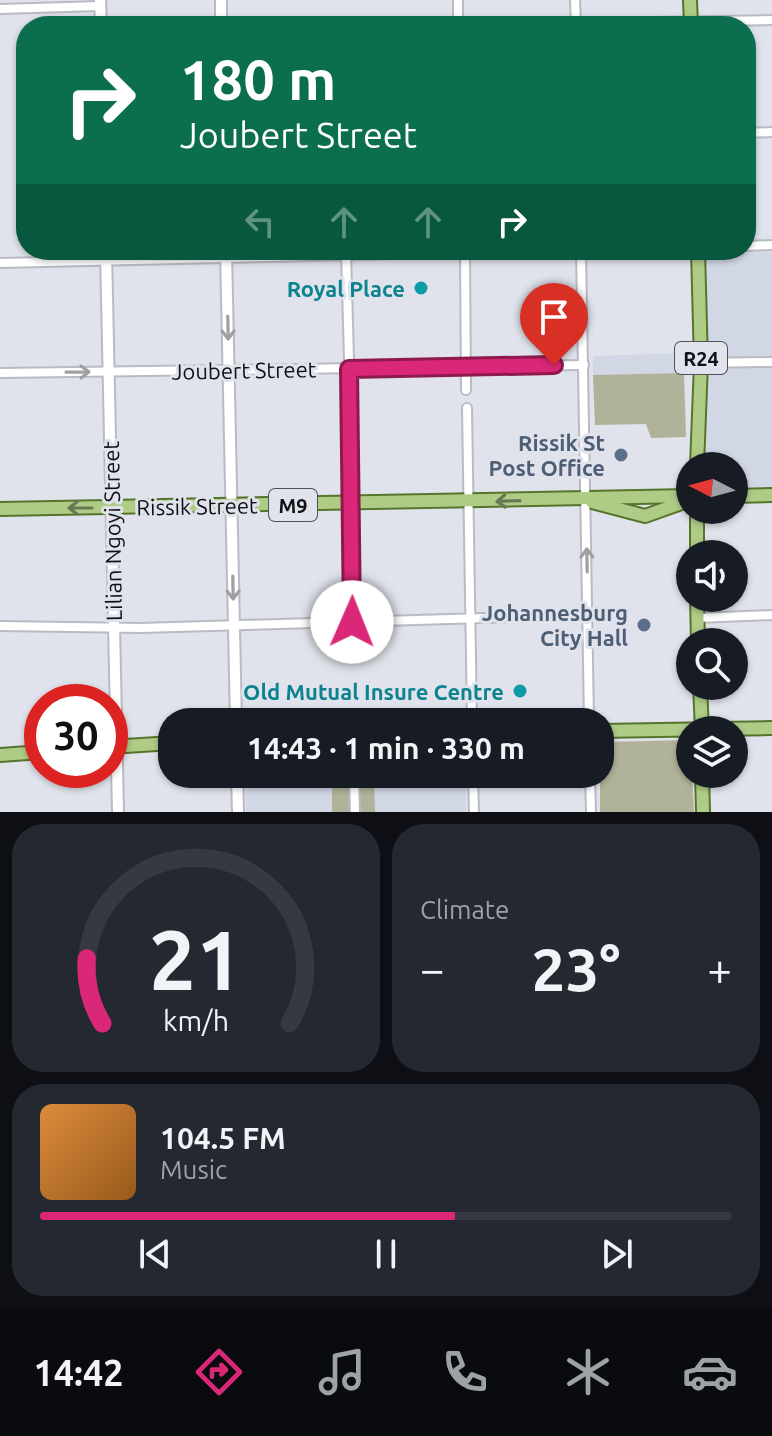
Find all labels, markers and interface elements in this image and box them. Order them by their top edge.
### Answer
icon: right [48,48,152,152]
text: 180 m [180,48,336,111]
text: Joubert Street [180,114,417,155]
icon: left [238,200,282,244]
icon: ahead [322,200,366,244]
icon: ahead [406,200,450,244]
icon: right [490,200,534,244]
place label: Royal Place [287,276,405,301]
marker: Royal Place [412,279,430,297]
pin [520,283,588,365]
icon: arrive [532,295,576,339]
one-way arrow [220,314,236,341]
road number: R24 [675,342,727,374]
street label: Joubert Street [171,356,317,384]
one-way arrow [64,364,91,380]
place label: Rissik St Post Office [489,430,605,480]
street label: Lilian Ngoyi Street [98,440,126,621]
marker: Rissik St Post Office [612,446,630,464]
north arrow [676,452,748,524]
map controls [676,452,748,788]
road number: M9 [269,489,317,521]
street label: Rissik Street [136,492,258,520]
one-way arrow [495,494,522,509]
one-way arrow [67,500,94,516]
button: sound [676,540,748,612]
one-way arrow [579,547,594,574]
one-way arrow [226,574,241,601]
position arrow [310,580,394,664]
place label: Johannesburg City Hall [482,600,628,650]
marker: Johannesburg City Hall [635,616,653,634]
button: search [676,628,748,700]
place label: Old Mutual Insure Centre [243,679,504,704]
marker: Old Mutual Insure Centre [511,682,529,700]
speed limit sign: 30 [24,684,128,788]
button: layers [676,716,748,788]
text: 14:43 · 1 min · 330 m [247,731,525,765]
text: Climate [420,895,509,924]
text: 21 [149,912,243,1006]
text: 23° [532,935,620,1002]
text: − [420,944,445,993]
text: + [707,944,732,993]
text: km/h [163,1004,229,1036]
text: 104.5 FM [160,1121,286,1155]
text: Music [160,1155,227,1184]
icon: previous [133,1232,177,1276]
icon: pause [364,1232,408,1276]
icon: next [595,1232,639,1276]
icon: directions [191,1344,247,1400]
icon: music [314,1344,370,1400]
icon: phone [437,1344,493,1400]
icon: climate [560,1344,616,1400]
icon: car [682,1344,738,1400]
text: 14:42 [33,1352,124,1393]

